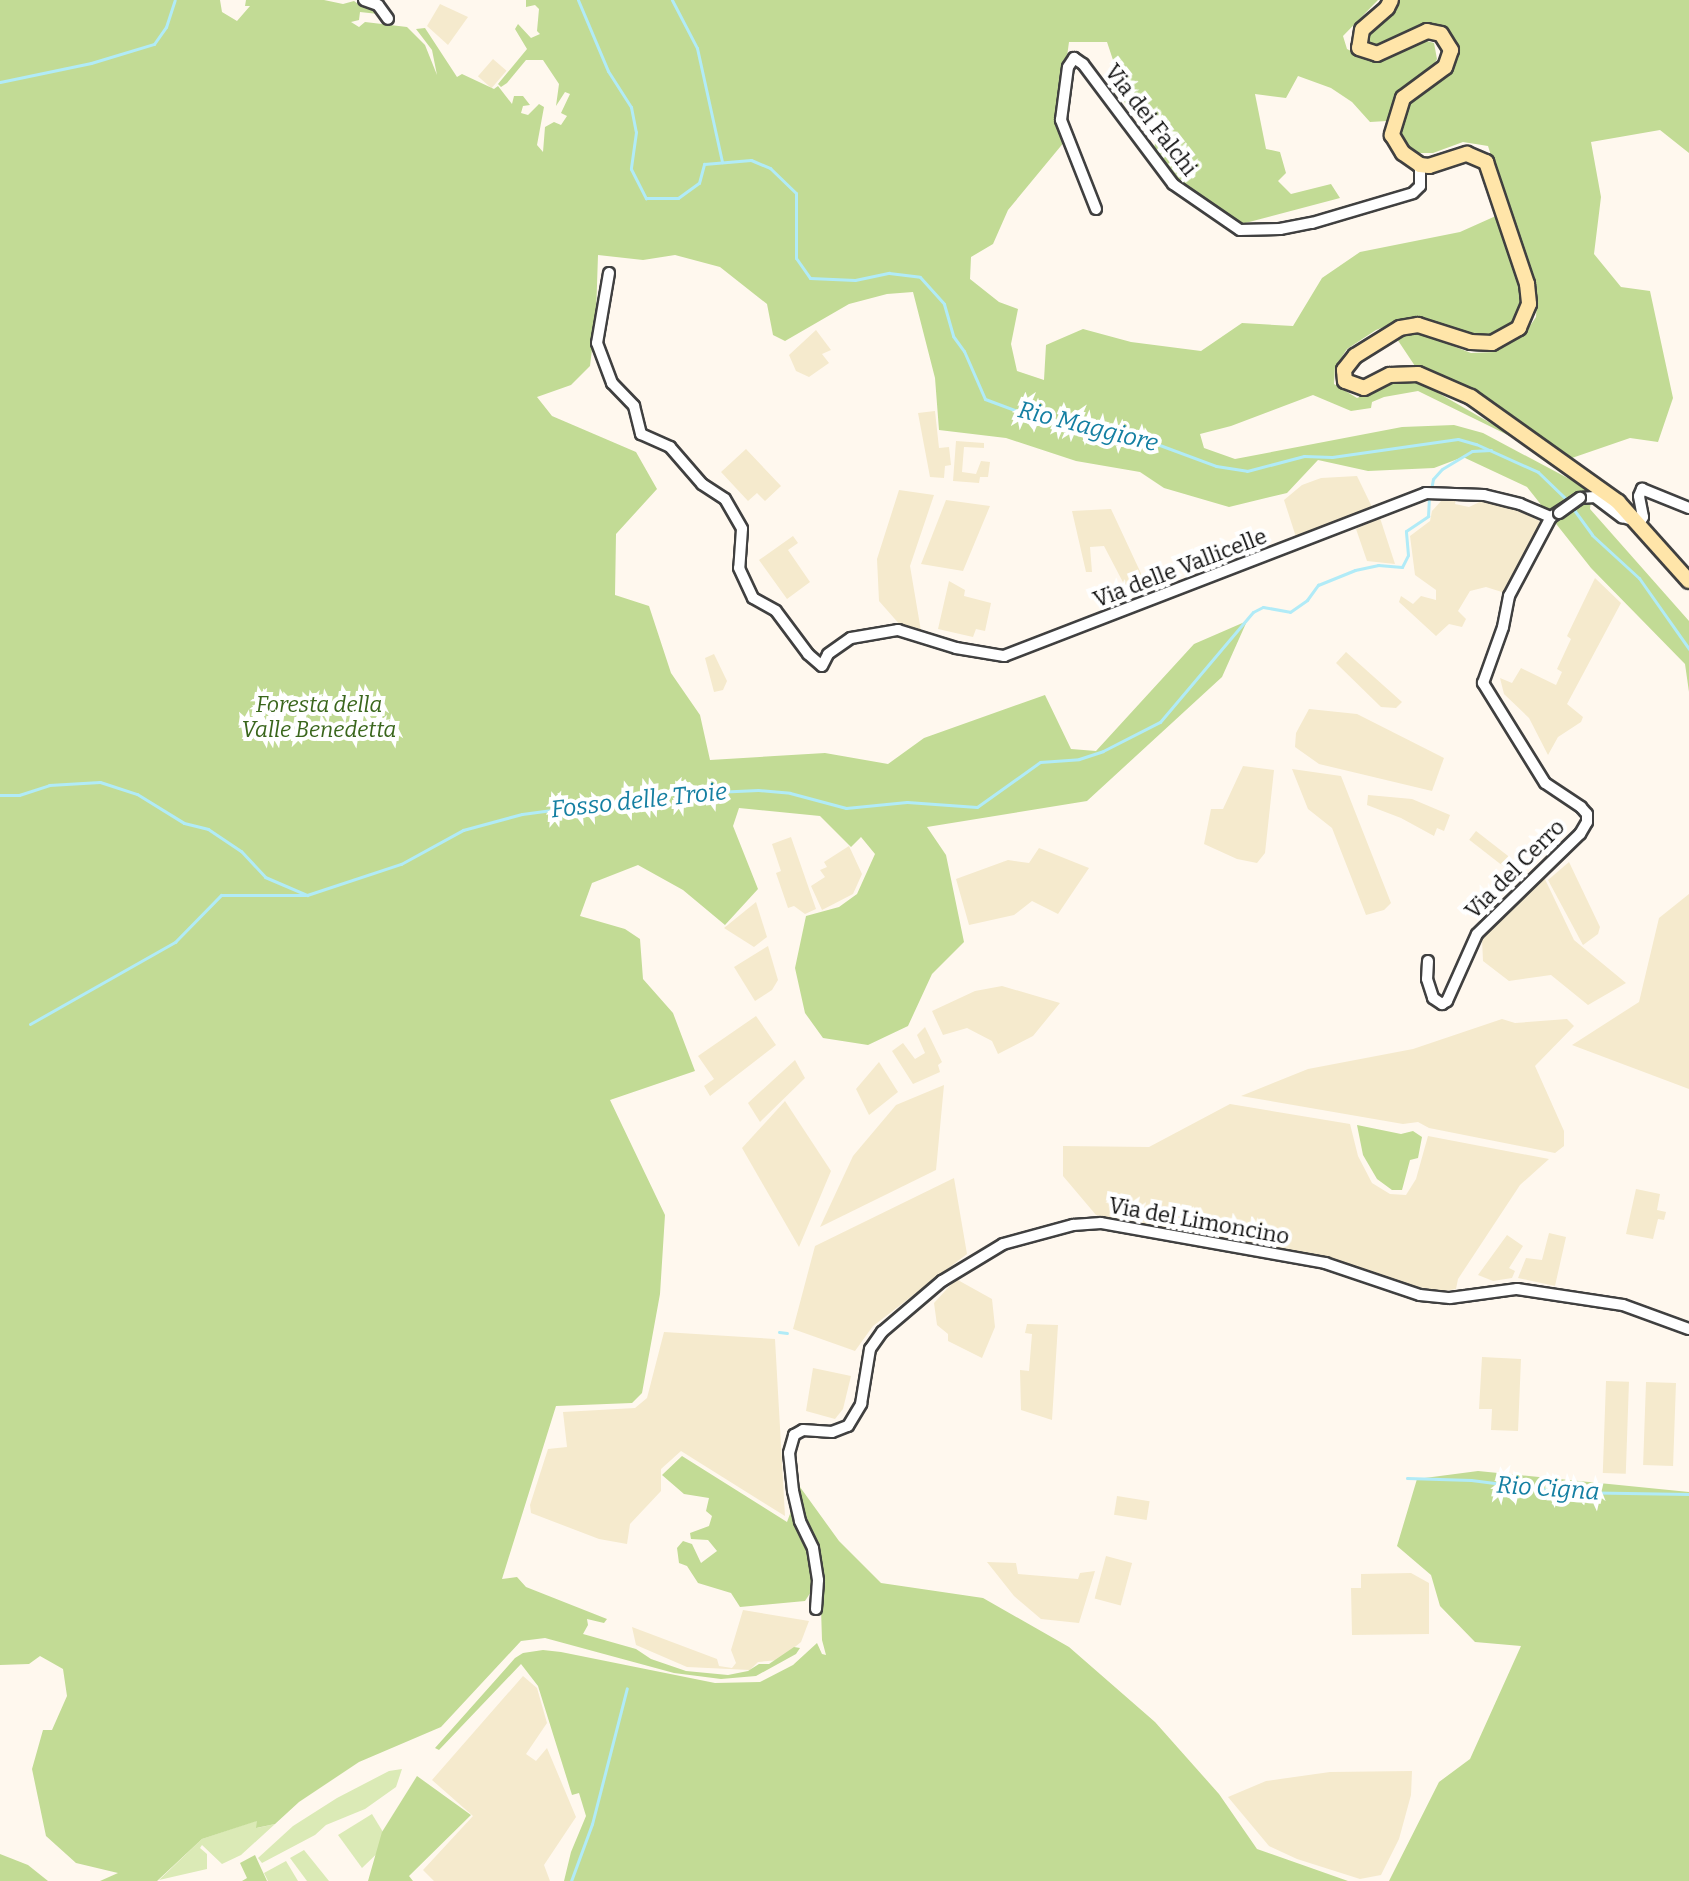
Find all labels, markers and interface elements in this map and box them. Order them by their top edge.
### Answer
street label: Via dei Falchi [1099,59,1203,181]
water label: Rio Maggiore [1015,396,1161,458]
street label: Via delle Vallicelle [1090,523,1270,613]
park label: Foresta della Valle Benedetta [242,691,396,742]
water label: Fosso delle Troie [550,777,728,825]
street label: Via del Cerro [1460,814,1570,924]
street label: Via del Limoncino [1107,1192,1291,1250]
water label: Rio Cigna [1496,1471,1600,1507]

